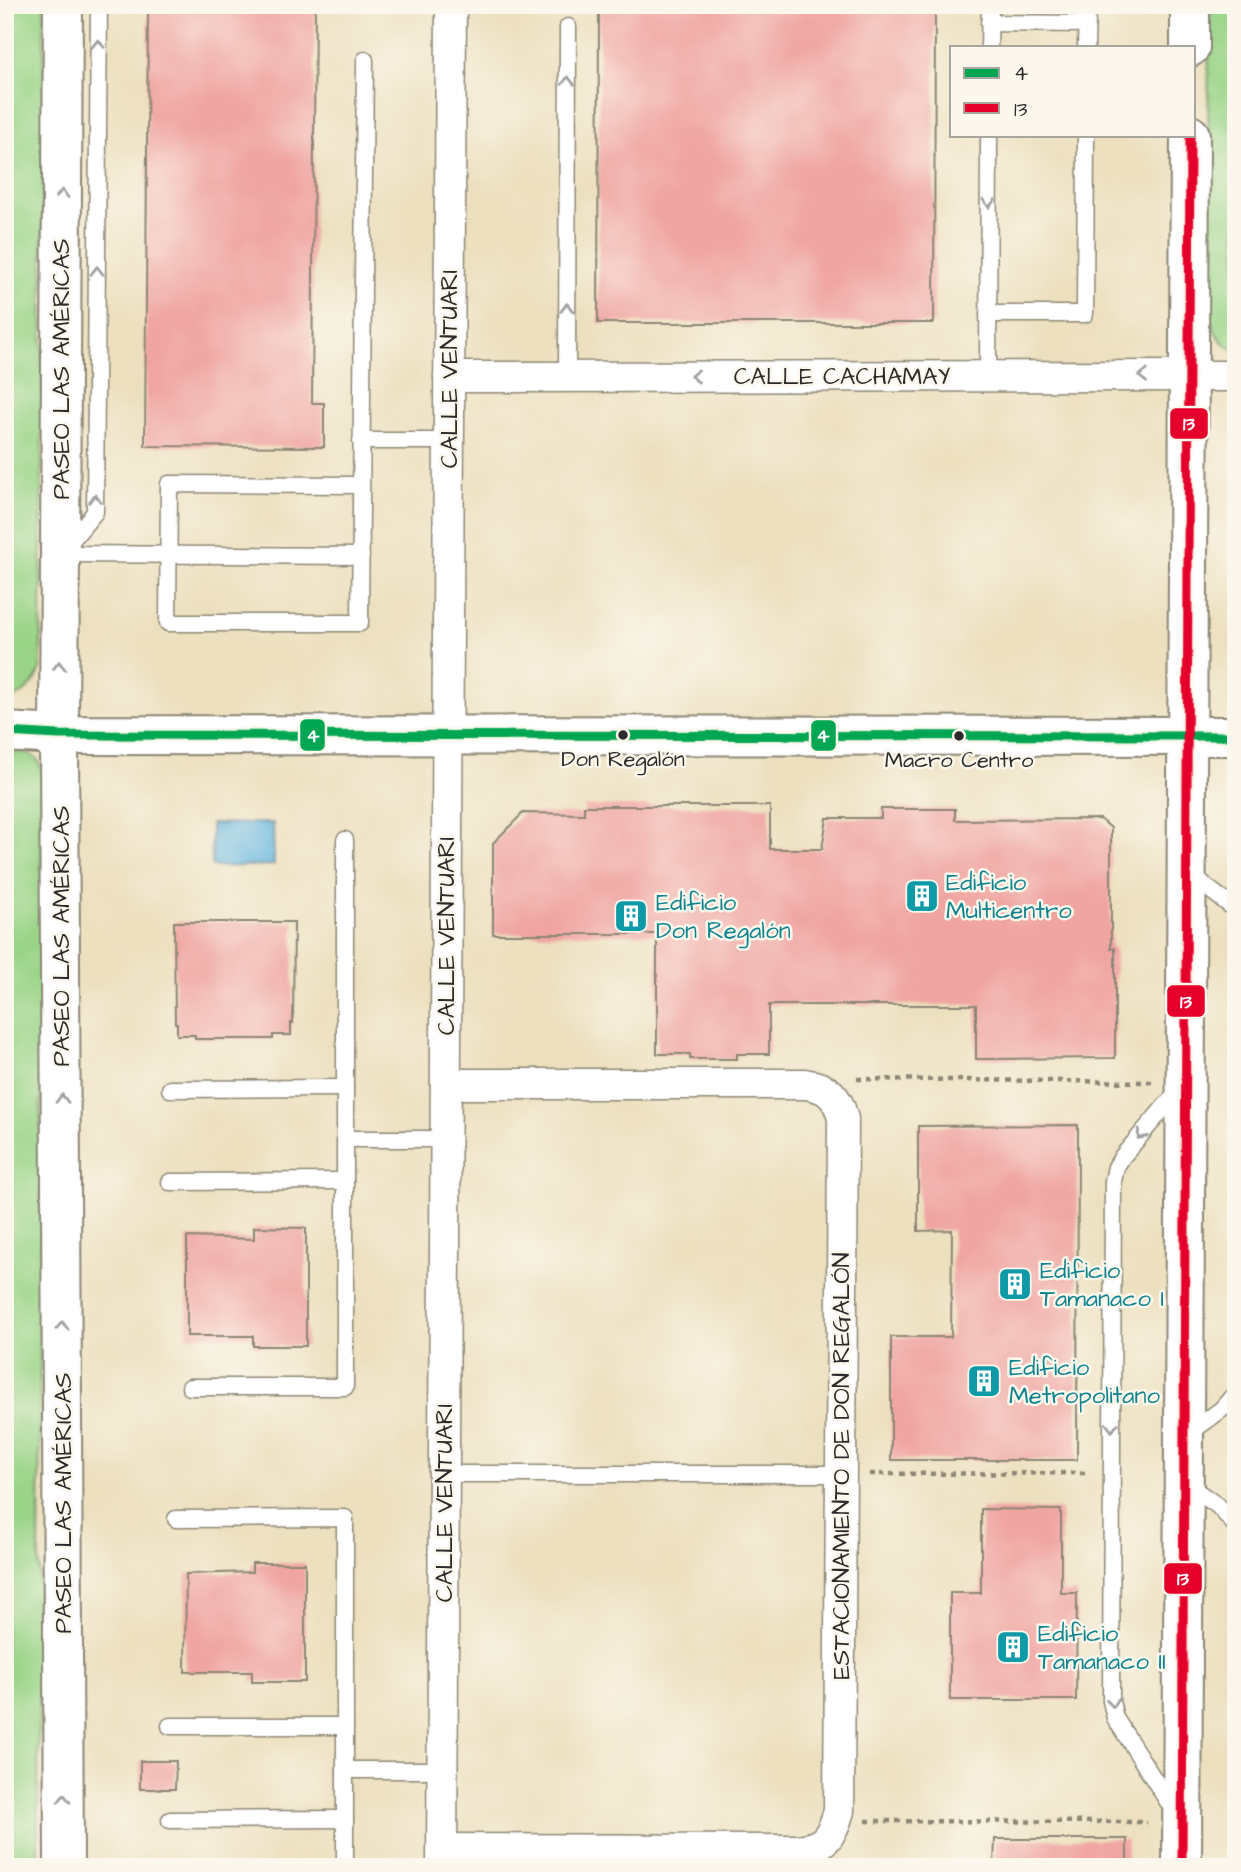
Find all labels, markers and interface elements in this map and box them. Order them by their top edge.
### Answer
one-way arrow [91,38,106,49]
legend [950,46,1196,136]
text: 4 [1014,59,1028,88]
one-way arrow [560,75,576,86]
text: 13 [1014,95,1028,124]
one-way arrow [54,188,70,199]
one-way arrow [981,198,997,209]
street label: PASEO LAS AMÉRICAS [45,239,79,499]
one-way arrow [89,265,104,276]
street label: CALLE VENTUARI [433,270,467,468]
one-way arrow [559,303,575,313]
street label: CALLE CACHAMAY [734,360,951,394]
one-way arrow [689,368,700,384]
one-way arrow [1137,368,1148,384]
line badge: 13 [1169,407,1209,440]
text: 13 [1183,411,1195,438]
one-way arrow [87,493,103,503]
one-way arrow [51,661,67,671]
line badge: 4 [299,718,326,752]
line badge: 4 [810,719,837,752]
text: 4 [307,723,320,750]
text: 4 [817,723,830,750]
marker: Don Regalón [616,728,630,742]
marker: Macro Centro [952,729,966,743]
place label: Don Regalón [561,744,685,776]
place label: Macro Centro [885,745,1034,776]
street label: PASEO LAS AMÉRICAS [45,806,79,1066]
street label: CALLE VENTUARI [430,837,464,1035]
place label: Edificio Multicentro [946,866,1072,928]
building icon: Edificio Multicentro [903,877,941,915]
place label: Edificio Don Regalón [656,886,791,949]
building icon: Edificio Don Regalón [612,897,650,935]
line badge: 13 [1166,984,1206,1018]
text: 13 [1180,989,1192,1016]
one-way arrow [54,1093,70,1103]
one-way arrow [1137,1126,1149,1139]
street label: ESTACIONAMIENTO DE DON REGALÓN [825,1252,859,1680]
place label: Edificio Tamanaco I [1040,1254,1164,1316]
building icon: Edificio Tamanaco I [996,1265,1034,1303]
one-way arrow [54,1320,70,1331]
place label: Edificio Metropolitano [1009,1351,1160,1413]
building icon: Edificio Metropolitano [965,1362,1003,1400]
street label: PASEO LAS AMÉRICAS [47,1373,81,1633]
street label: CALLE VENTUARI [428,1404,462,1602]
one-way arrow [1104,1422,1120,1433]
line badge: 13 [1163,1562,1203,1595]
text: 13 [1177,1566,1189,1593]
place label: Edificio Tamanaco II [1038,1617,1166,1679]
building icon: Edificio Tamanaco II [994,1628,1032,1666]
one-way arrow [1105,1697,1120,1709]
one-way arrow [56,1793,72,1803]

